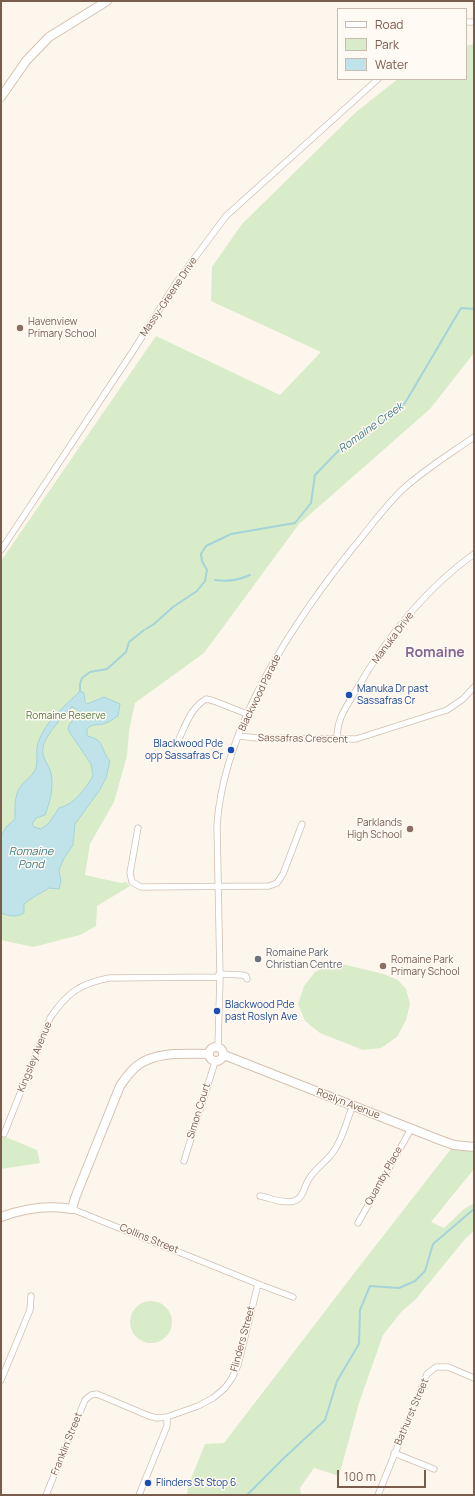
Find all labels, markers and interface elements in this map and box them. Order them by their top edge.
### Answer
legend [337,8,467,80]
text: Road [375,16,403,33]
text: Park [375,36,399,53]
text: Water [375,56,408,73]
street label: Massy-Greene Drive [138,255,200,339]
place label: Havenview Primary School [28,316,97,340]
marker: Havenview Primary School [15,323,25,333]
water label: Romaine Creek [336,400,406,456]
street label: Manuka Drive [370,610,416,666]
district label: Romaine [405,645,465,661]
street label: Blackwood Parade [236,653,284,733]
place label: Manuka Dr past Sassafras Cr [357,683,428,706]
marker: Manuka Dr past Sassafras Cr [344,690,354,700]
park label: Romaine Reserve [26,710,106,722]
street label: Sassafras Crescent [258,732,348,746]
place label: Blackwood Pde opp Sassafras Cr [145,738,223,762]
marker: Blackwood Pde opp Sassafras Cr [226,745,236,755]
place label: Parklands High School [347,817,402,840]
marker: Parklands High School [405,824,415,834]
water label: Romaine Pond [9,845,53,871]
place label: Romaine Park Christian Centre [266,947,342,970]
marker: Romaine Park Christian Centre [253,954,263,964]
place label: Romaine Park Primary School [391,954,460,978]
marker: Romaine Park Primary School [378,961,388,971]
place label: Blackwood Pde past Roslyn Ave [225,999,297,1022]
marker: Blackwood Pde past Roslyn Ave [212,1006,222,1016]
street label: Kingsley Avenue [15,1020,55,1094]
street label: Simon Court [185,1082,213,1140]
street label: Roslyn Avenue [314,1086,382,1122]
street label: Quamby Place [363,1145,405,1207]
street label: Collins Street [118,1222,180,1256]
street label: Flinders Street [228,1305,258,1373]
street label: Bathurst Street [392,1377,432,1447]
street label: Franklin Street [49,1411,85,1477]
scale bar [339,1462,428,1488]
text: 100 m [344,1468,376,1485]
place label: Flinders St Stop 6 [156,1477,236,1489]
marker: Flinders St Stop 6 [143,1478,153,1488]

